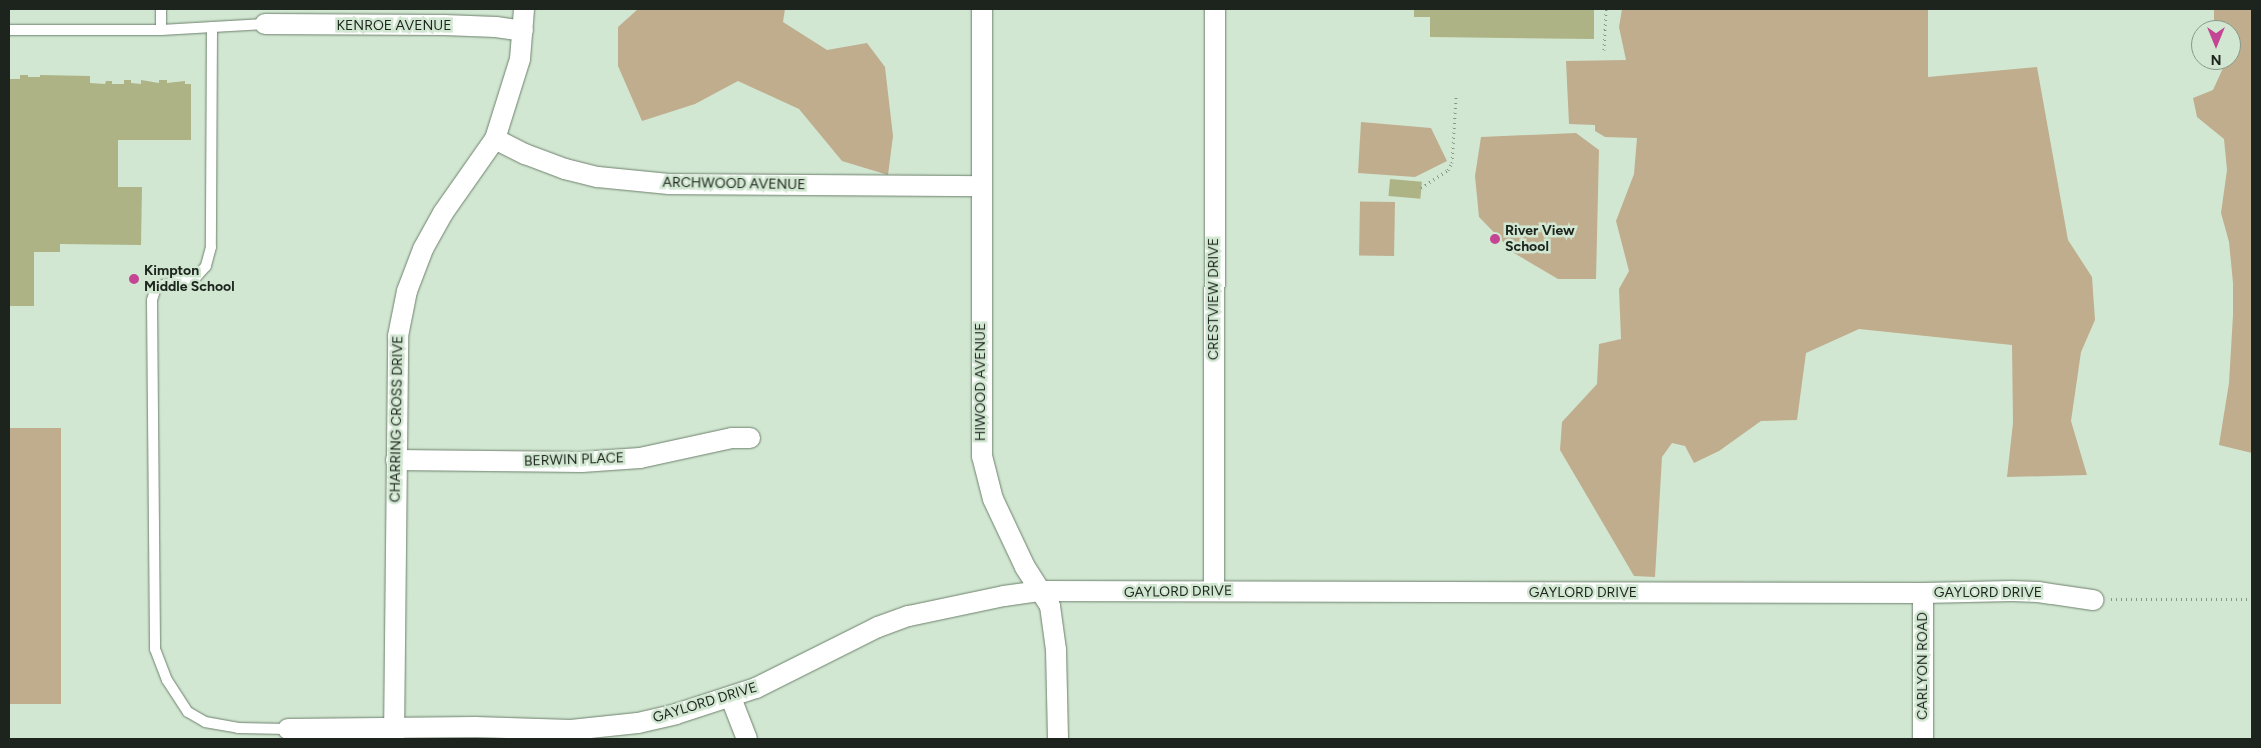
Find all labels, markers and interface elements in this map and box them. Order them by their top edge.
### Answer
street label: KENROE AVENUE [337,18,451,34]
north arrow [2191,20,2241,70]
text: N [2211,51,2221,68]
street label: ARCHWOOD AVENUE [662,174,806,194]
place label: River View School [1505,223,1575,256]
marker: River View School [1489,233,1501,245]
street label: CRESTVIEW DRIVE [1206,238,1222,360]
place label: Kimpton Middle School [144,263,235,296]
marker: Kimpton Middle School [128,273,140,285]
street label: HIWOOD AVENUE [973,323,989,441]
street label: CHARRING CROSS DRIVE [387,335,407,503]
street label: BERWIN PLACE [524,450,624,470]
street label: GAYLORD DRIVE [1124,583,1232,601]
street label: GAYLORD DRIVE [1529,585,1637,601]
street label: GAYLORD DRIVE [1934,585,2042,601]
street label: CARLYON ROAD [1915,612,1931,720]
street label: GAYLORD DRIVE [651,679,759,727]

